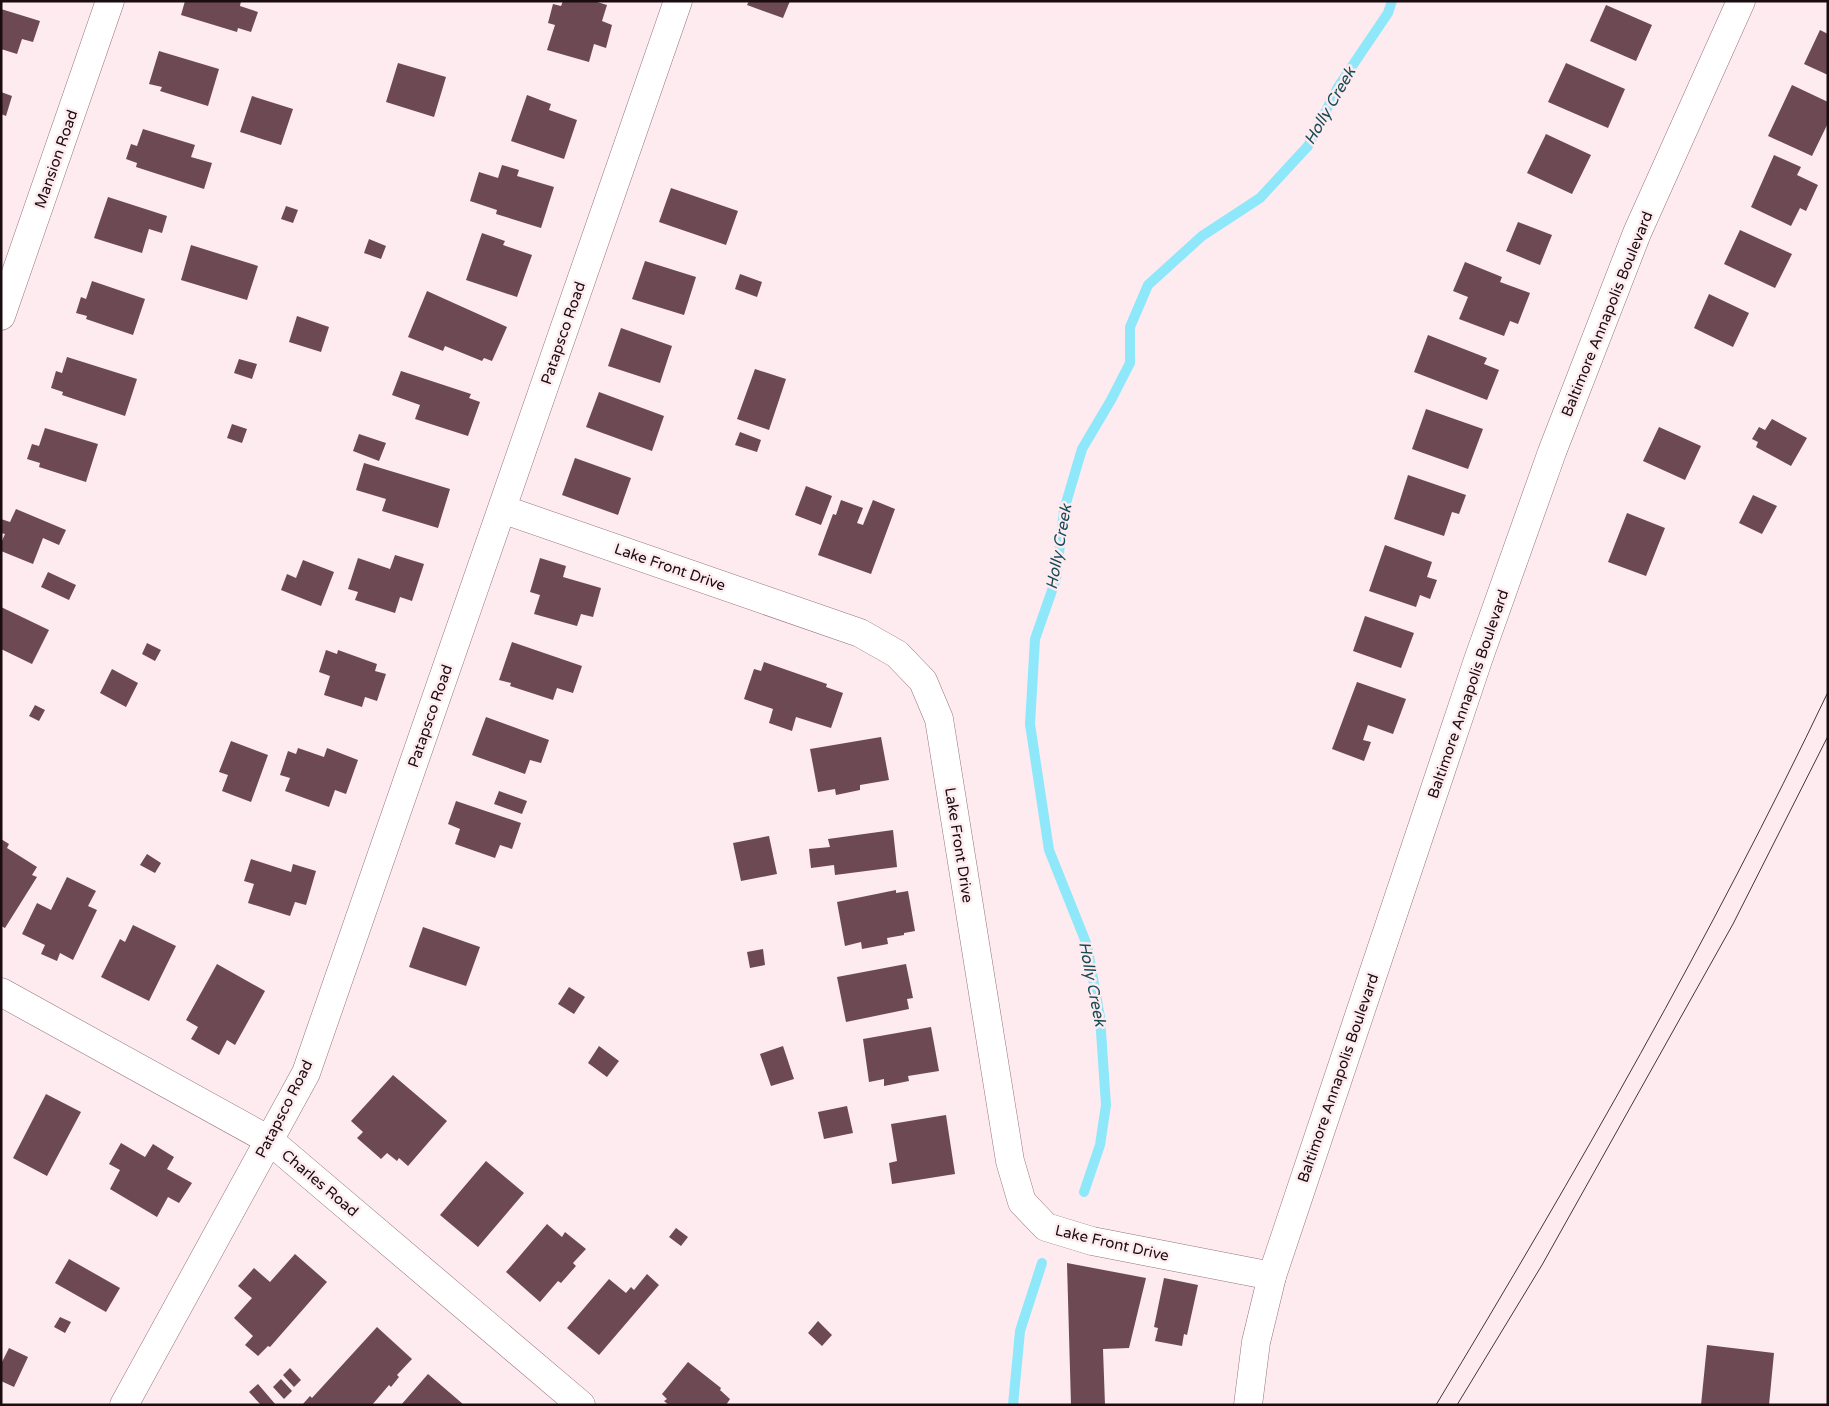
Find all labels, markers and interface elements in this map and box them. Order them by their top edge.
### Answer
water label: Holly Creek [1300,63,1361,148]
street label: Mansion Road [31,107,81,211]
street label: Baltimore Annapolis Boulevard [1557,209,1657,419]
street label: Patapsco Road [537,279,589,387]
water label: Holly Creek [1042,502,1077,591]
street label: Lake Front Drive [612,540,728,594]
street label: Baltimore Annapolis Boulevard [1424,587,1512,801]
street label: Patapsco Road [404,662,456,770]
street label: Lake Front Drive [941,786,977,904]
water label: Holly Creek [1074,940,1110,1029]
street label: Baltimore Annapolis Boulevard [1294,971,1382,1185]
street label: Patapsco Road [252,1057,316,1161]
street label: Charles Road [278,1146,362,1220]
street label: Lake Front Drive [1053,1221,1171,1265]

